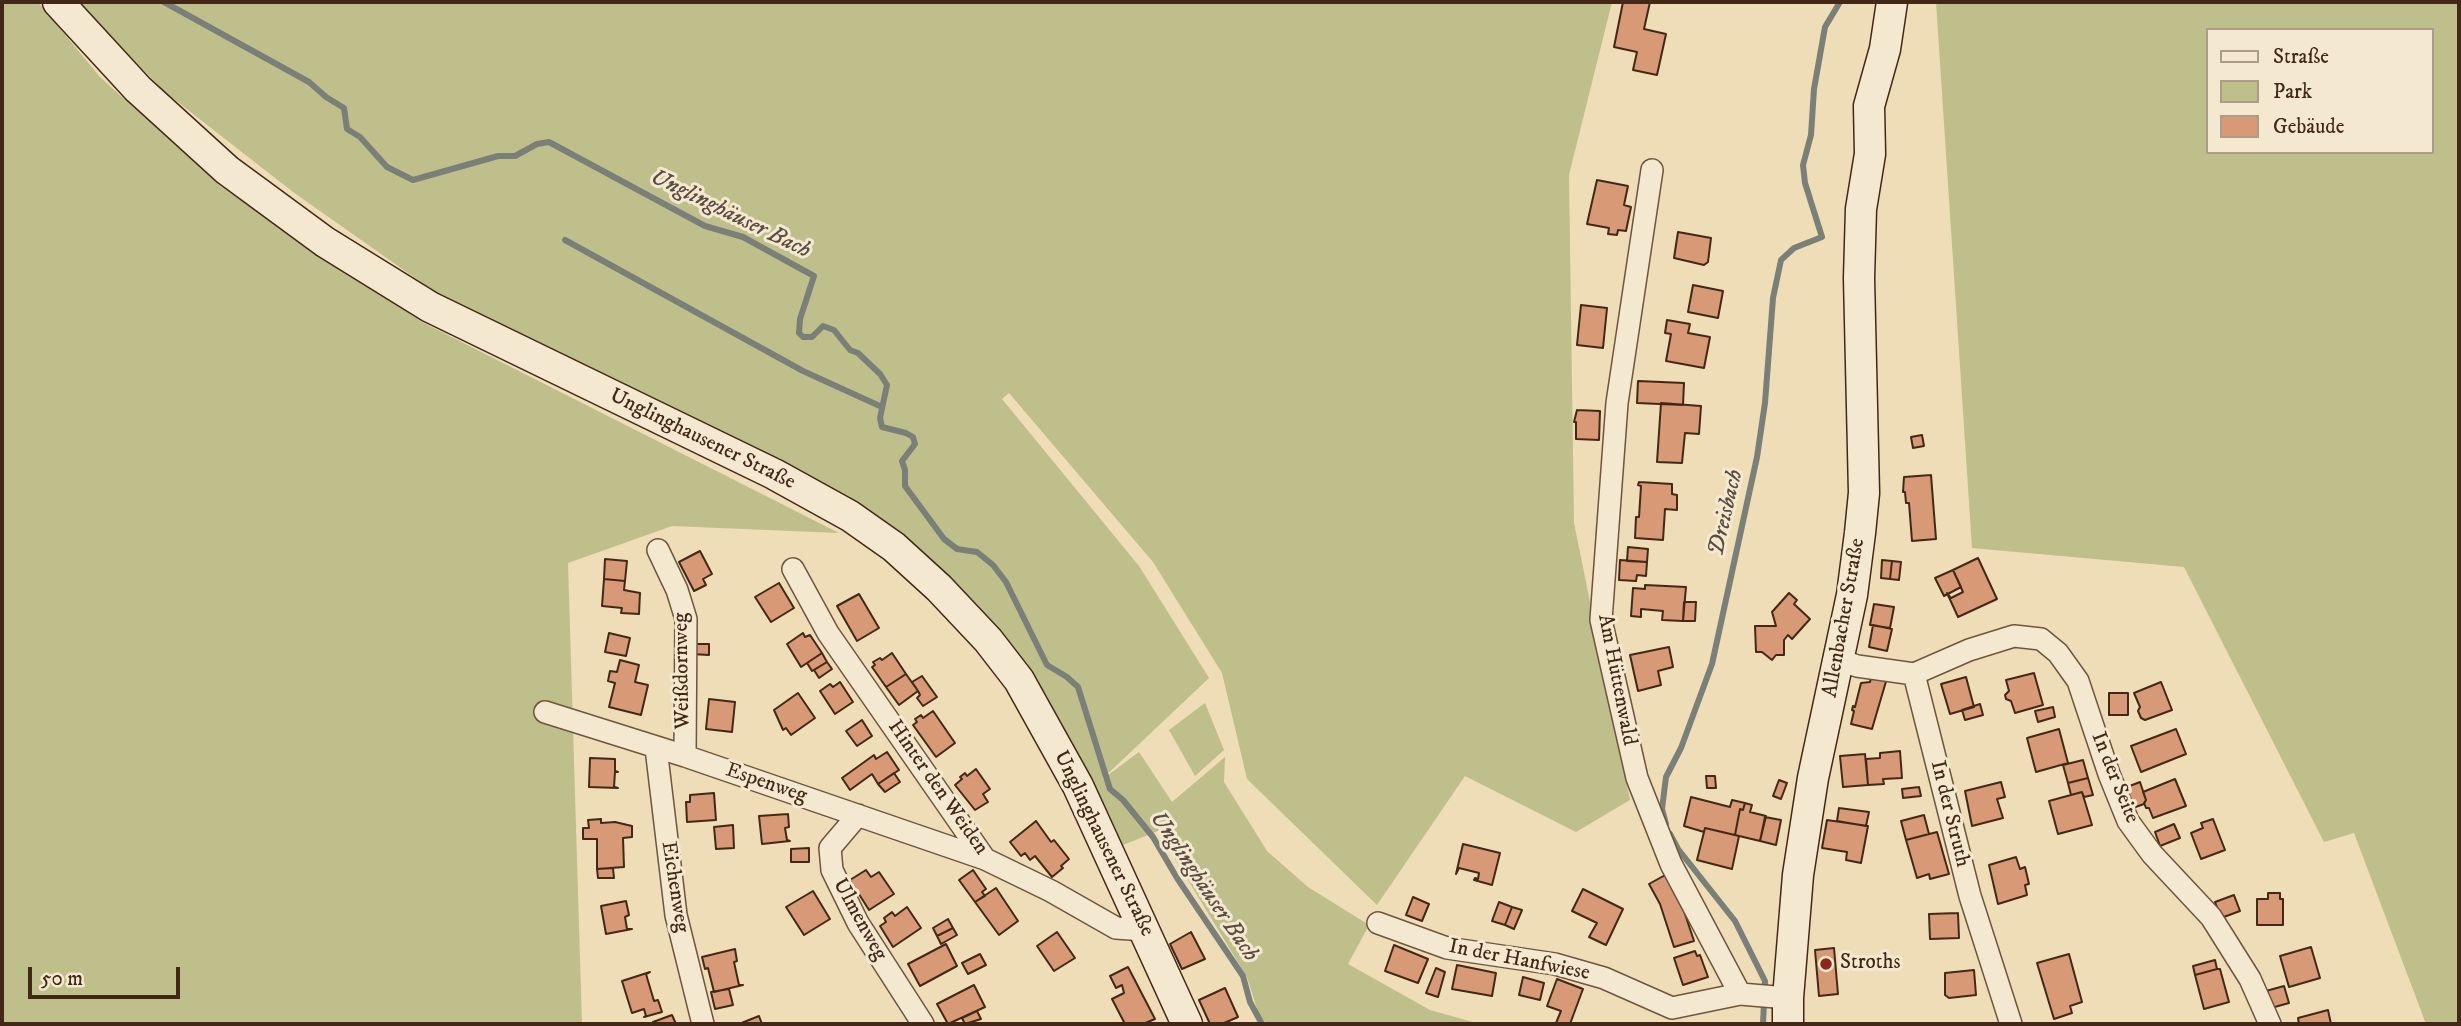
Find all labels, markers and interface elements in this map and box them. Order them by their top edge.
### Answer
legend [2206,28,2433,154]
text: Straße [2273,44,2329,70]
text: Park [2273,79,2312,105]
text: Gebäude [2273,114,2344,140]
water label: Unglinghäuser Bach [645,164,815,266]
street label: Unglinghausener Straße [605,384,799,496]
water label: Dreisbach [1704,467,1750,559]
street label: Allenbacher Straße [1819,536,1871,700]
street label: Weißdornweg [669,612,697,730]
street label: Am Hüttenwald [1591,612,1641,748]
street label: Hinter den Weiden [881,716,993,860]
street label: In der Seite [2084,729,2144,827]
street label: Unglinghausener Straße [1047,747,1159,941]
street label: Espenweg [722,758,810,810]
street label: In der Struth [1924,758,1974,870]
water label: Unglinghäuser Bach [1143,807,1263,967]
street label: Eichenweg [654,840,694,934]
street label: Ulmenweg [826,874,892,966]
street label: In der Hanfwiese [1446,935,1592,987]
place label: Stroths [1840,951,1901,977]
scale bar [32,953,184,997]
marker: Stroths [1818,956,1834,972]
text: 50 m [41,966,83,992]

